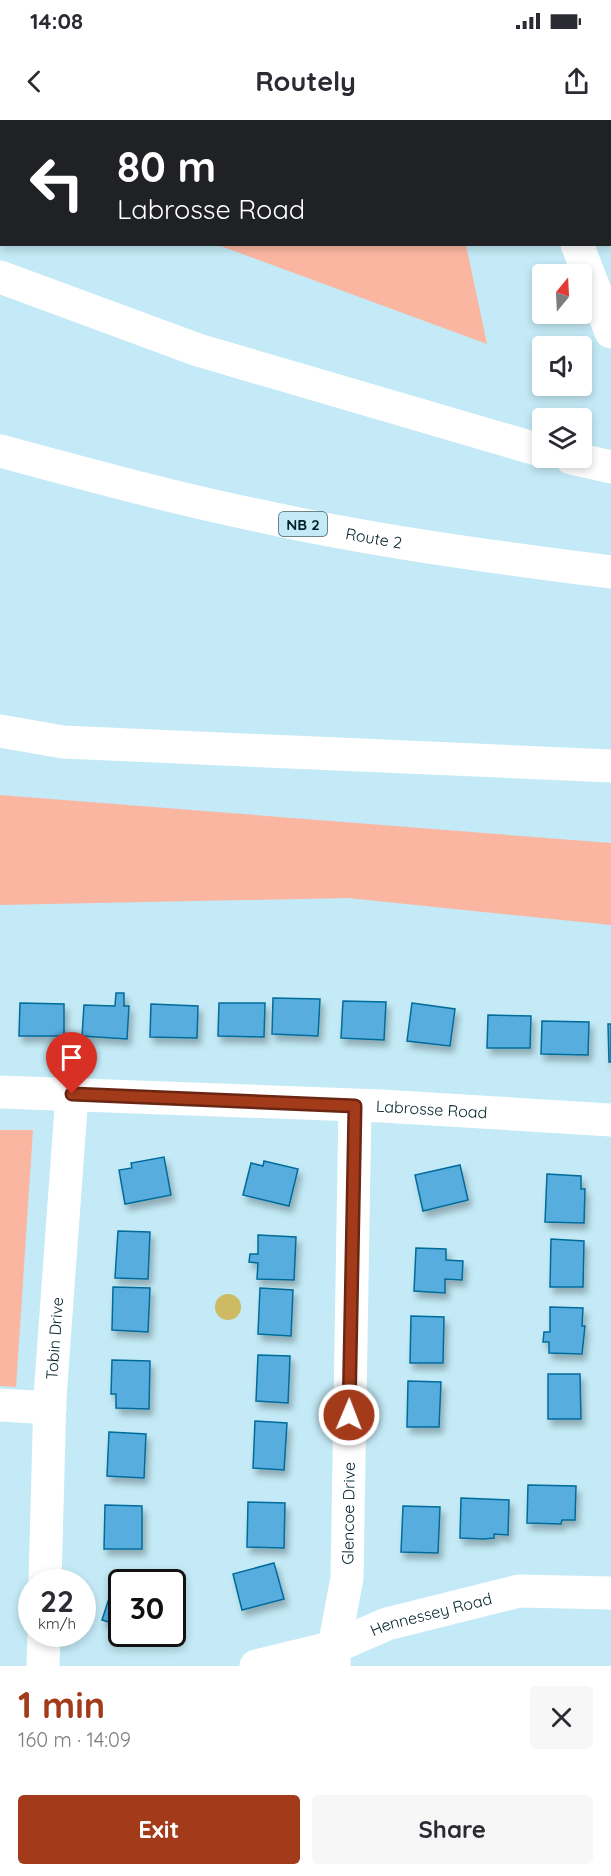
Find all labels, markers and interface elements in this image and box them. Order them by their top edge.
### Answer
text: 14:08 [30,7,83,35]
text: Routely [255,64,356,98]
icon: back [18,65,51,98]
icon: share [560,65,593,98]
text: 80 m [117,140,216,193]
icon: left [18,144,96,222]
text: Labrosse Road [117,192,305,226]
north arrow [532,264,592,324]
map controls [532,264,592,468]
button: sound [532,336,592,396]
button: layers [532,408,592,468]
road number: NB 2 [279,512,327,536]
street label: Route 2 [344,523,404,553]
pin [46,1032,97,1094]
icon: arrive [55,1041,88,1074]
street label: Labrosse Road [376,1096,488,1122]
street label: Tobin Drive [41,1296,67,1380]
position arrow [317,1383,381,1447]
street label: Glencoe Drive [337,1462,359,1565]
speed limit sign: 30 [108,1569,186,1647]
text: 22 [40,1582,74,1620]
street label: Hennessey Road [367,1588,494,1640]
text: km/h [38,1614,76,1633]
text: 1 min [18,1682,105,1727]
button: close [530,1686,593,1749]
text: 160 m · 14:09 [18,1727,131,1752]
button: Exit [18,1795,300,1864]
button: Share [312,1795,593,1864]

